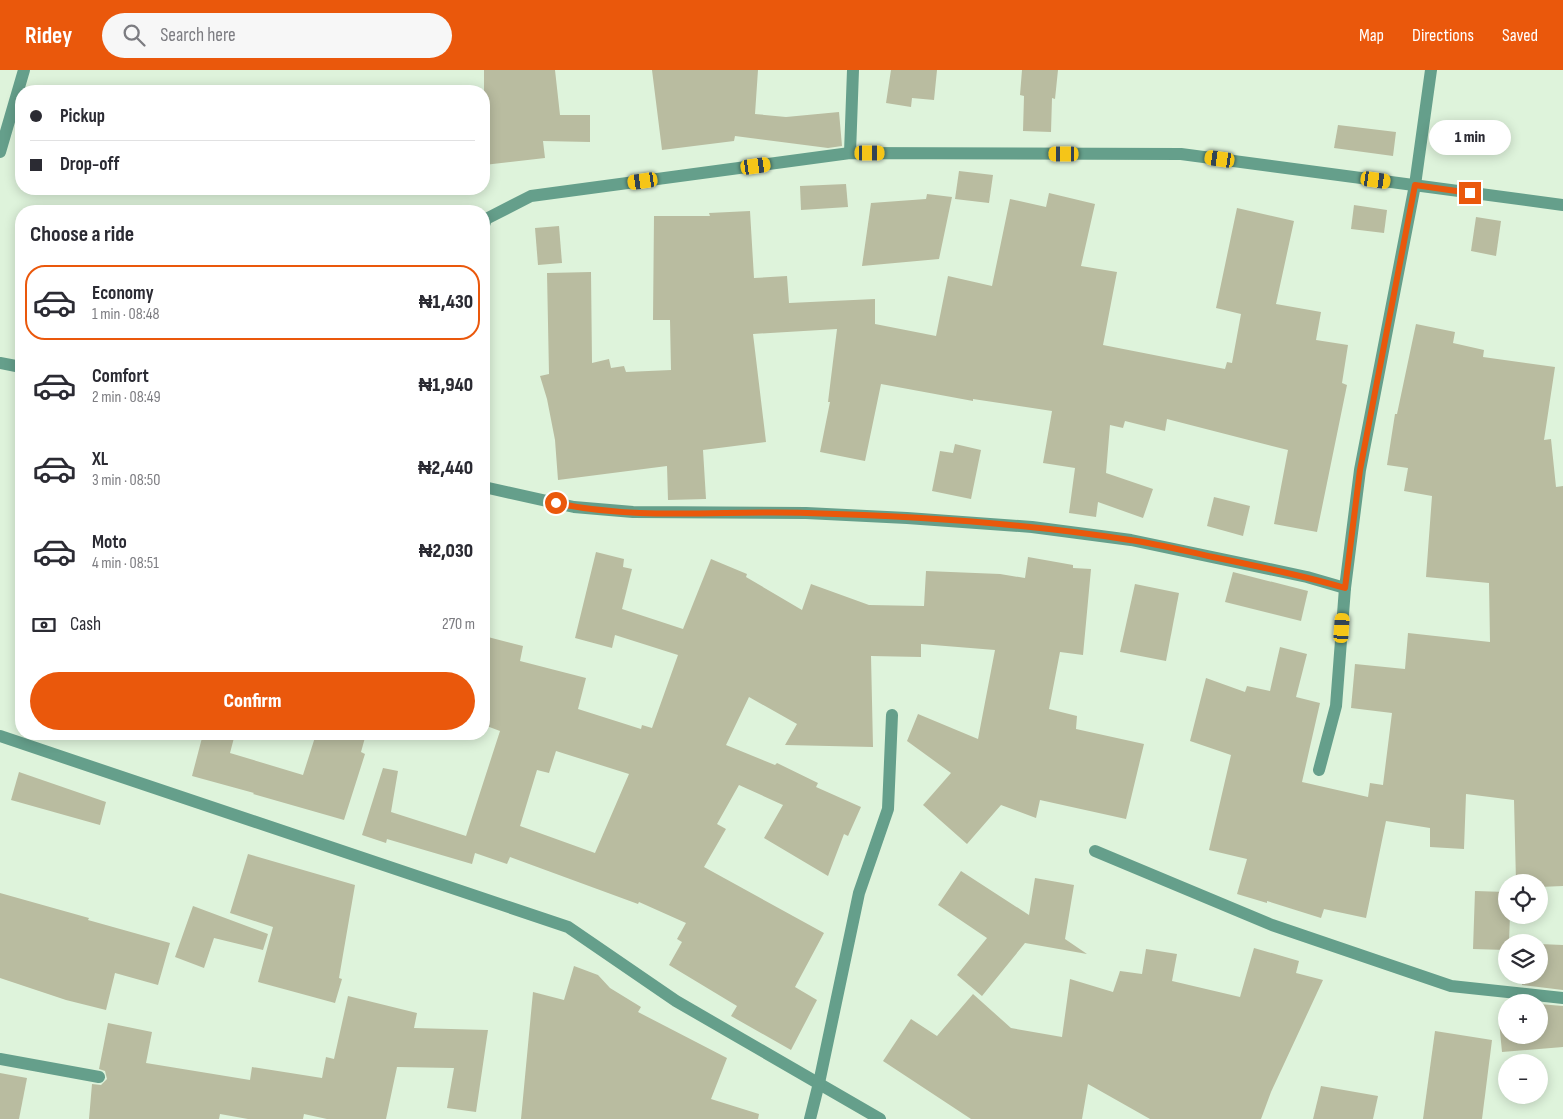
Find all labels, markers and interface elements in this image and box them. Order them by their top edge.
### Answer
search box [102,13,452,58]
text: Ridey [25,21,72,50]
icon: search [120,21,148,49]
text: Search here [160,24,236,47]
text: Map [1359,25,1384,46]
text: Directions [1412,25,1474,46]
text: Saved [1502,25,1538,46]
text: Pickup [60,105,105,128]
callout: 1 min [1429,121,1511,156]
text: 1 min [1455,128,1485,147]
car [855,146,885,161]
car [1049,147,1079,162]
car [1204,149,1235,169]
text: Drop-off [60,153,120,176]
car [740,156,771,176]
car [1360,170,1391,190]
car [627,171,658,191]
route end [1459,182,1481,204]
text: Choose a ride [30,221,134,248]
icon: car [32,280,77,325]
text: Economy [92,282,154,305]
text: ₦1,430 [419,291,473,314]
text: 1 min · 08:48 [92,305,159,324]
icon: car [32,363,77,408]
text: Comfort [92,365,149,388]
text: ₦1,940 [418,374,473,397]
text: 2 min · 08:49 [92,388,160,407]
icon: car [32,446,77,491]
text: XL [92,448,108,471]
text: ₦2,440 [418,457,473,480]
text: 3 min · 08:50 [92,471,160,490]
route start [545,492,567,514]
icon: car [32,529,77,574]
text: Moto [92,531,127,554]
text: ₦2,030 [419,540,473,563]
text: 4 min · 08:51 [92,554,159,573]
icon: cash [30,611,58,639]
text: Cash [70,613,101,636]
car [1333,613,1350,643]
text: 270 m [442,615,475,634]
button: Confirm [30,672,475,730]
map controls [1498,874,1548,1104]
button: locate [1498,874,1548,924]
button: layers [1498,934,1548,984]
button: + [1498,994,1548,1044]
button: − [1498,1054,1548,1104]

